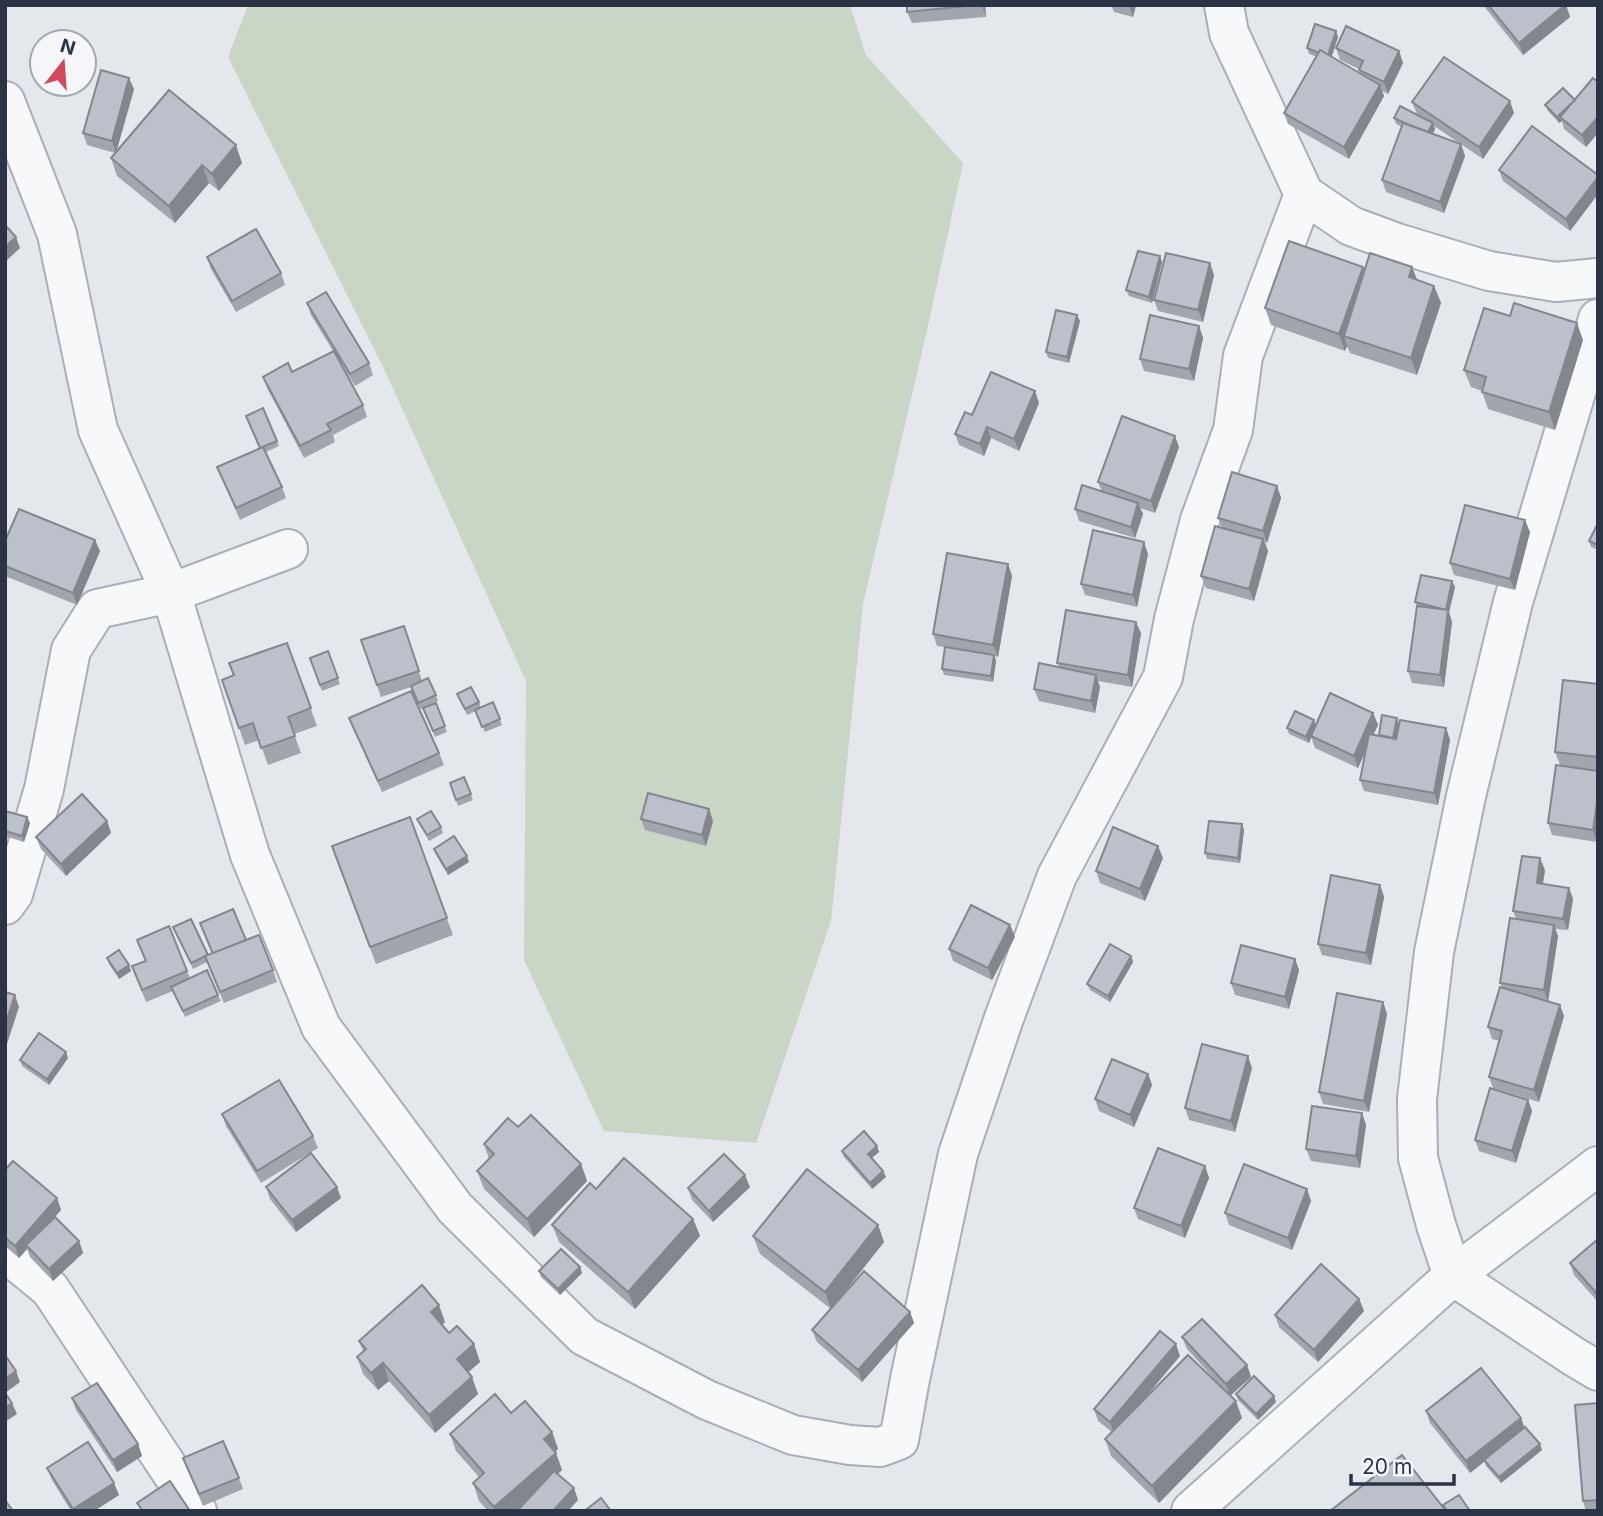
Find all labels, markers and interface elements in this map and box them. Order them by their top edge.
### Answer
north arrow [28,28,98,98]
text: N [58,34,78,60]
scale bar [1351,1442,1454,1486]
text: 20 m [1362,1454,1412,1479]

